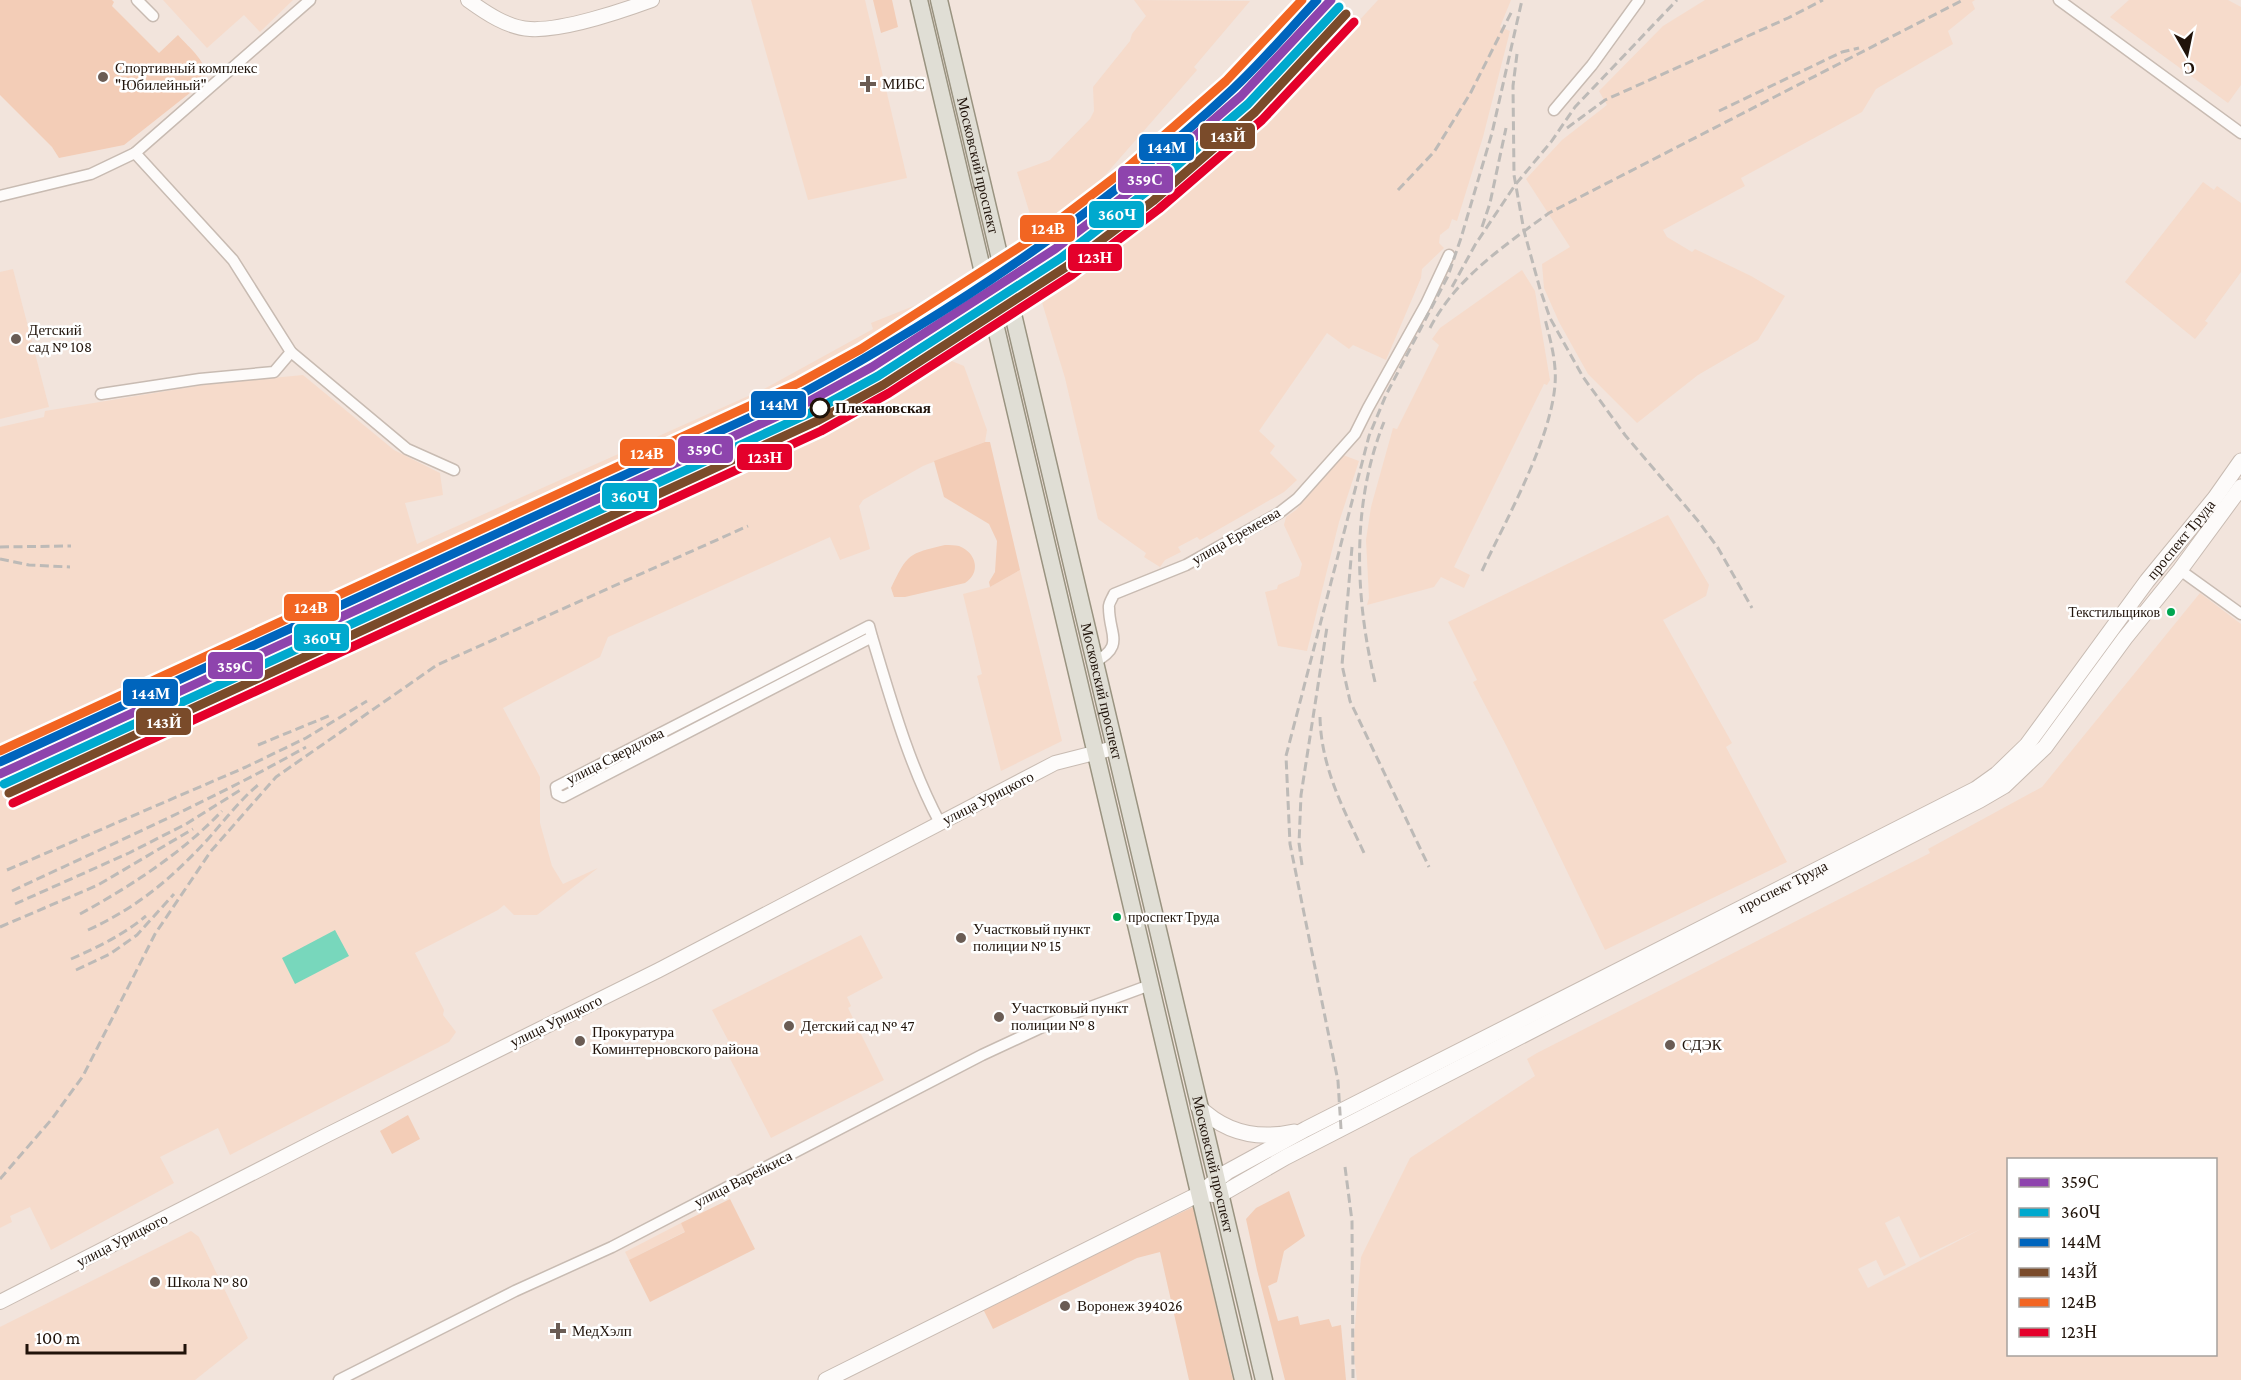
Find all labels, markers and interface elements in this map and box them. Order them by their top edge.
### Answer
north arrow [2157,24,2217,84]
text: С [2182,59,2196,78]
place label: Спортивный комплекс "Юбилейный" [115,60,258,93]
marker: Спортивный комплекс "Юбилейный" [96,70,110,84]
marker: МИБС [859,75,877,93]
place label: МИБС [882,76,925,92]
street label: Московский проспект [954,96,1002,236]
line badge: 143Й [1199,122,1256,150]
text: 143Й [1211,127,1246,145]
line badge: 144М [1138,133,1195,162]
text: 144М [1148,139,1186,156]
line badge: 359С [1117,165,1174,194]
text: 359С [1127,171,1163,188]
line badge: 360Ч [1088,200,1145,229]
text: 360Ч [1098,206,1136,223]
line badge: 124В [1019,214,1076,243]
text: 124В [1031,220,1065,237]
line badge: 123Н [1067,243,1123,272]
text: 123Н [1078,249,1113,266]
place label: Детский сад № 108 [28,322,92,355]
marker: Детский сад № 108 [9,332,23,346]
line badge: 144М [750,390,807,419]
text: 144М [760,396,798,413]
marker: Плехановская [810,398,830,418]
place label: Плехановская [835,400,931,416]
line badge: 359С [677,435,734,464]
line badge: 124В [619,438,676,467]
text: 359С [687,441,723,458]
line badge: 123Н [736,443,793,471]
text: 124В [630,445,664,462]
text: 123Н [748,449,783,466]
line badge: 360Ч [601,482,658,510]
text: 360Ч [611,488,649,505]
street label: проспект Труда [2144,496,2218,583]
street label: улица Еремеева [1189,504,1283,568]
line badge: 124В [283,593,340,622]
text: 124В [294,599,328,616]
place label: Текстильщиков [2068,604,2160,620]
marker: Текстильщиков [2165,606,2177,618]
street label: Московский проспект [1078,621,1126,761]
line badge: 360Ч [293,623,350,652]
text: 360Ч [303,630,341,647]
line badge: 359С [207,651,264,680]
text: 359С [217,658,253,675]
line badge: 144М [122,678,179,707]
text: 144М [132,685,170,702]
line badge: 143Й [135,707,192,736]
text: 143Й [147,713,182,731]
street label: улица Свердлова [564,724,667,787]
street label: улица Урицкого [940,768,1036,828]
street label: проспект Труда [1735,858,1830,916]
place label: проспект Труда [1128,909,1220,925]
marker: проспект Труда [1111,911,1123,923]
place label: Участковый пункт полиции № 15 [973,921,1091,954]
marker: Участковый пункт полиции № 15 [954,931,968,945]
street label: улица Урицкого [508,992,604,1050]
place label: Участковый пункт полиции № 8 [1011,1000,1129,1033]
marker: Участковый пункт полиции № 8 [992,1010,1006,1024]
place label: Детский сад № 47 [801,1018,914,1034]
marker: Детский сад № 47 [782,1019,796,1033]
place label: Прокуратура Коминтерновского района [592,1024,759,1057]
marker: Прокуратура Коминтерновского района [573,1034,587,1048]
place label: СДЭК [1682,1037,1723,1053]
marker: СДЭК [1663,1038,1677,1052]
street label: Московский проспект [1189,1094,1237,1234]
street label: улица Варейкиса [691,1147,795,1211]
legend [2007,1158,2217,1356]
text: 359С [2061,1172,2099,1192]
text: 360Ч [2061,1202,2101,1222]
street label: улица Урицкого [74,1210,170,1270]
text: 144М [2061,1232,2101,1252]
text: 143Й [2061,1262,2098,1282]
place label: Школа № 80 [167,1274,248,1290]
marker: Школа № 80 [148,1275,162,1289]
text: 124В [2061,1292,2097,1312]
place label: Воронеж 394026 [1077,1298,1183,1314]
marker: Воронеж 394026 [1058,1299,1072,1313]
scale bar [27,1317,184,1355]
marker: МедХэлп [549,1322,567,1340]
text: 123Н [2061,1322,2097,1342]
place label: МедХэлп [572,1323,632,1339]
text: 100 m [36,1328,81,1348]

